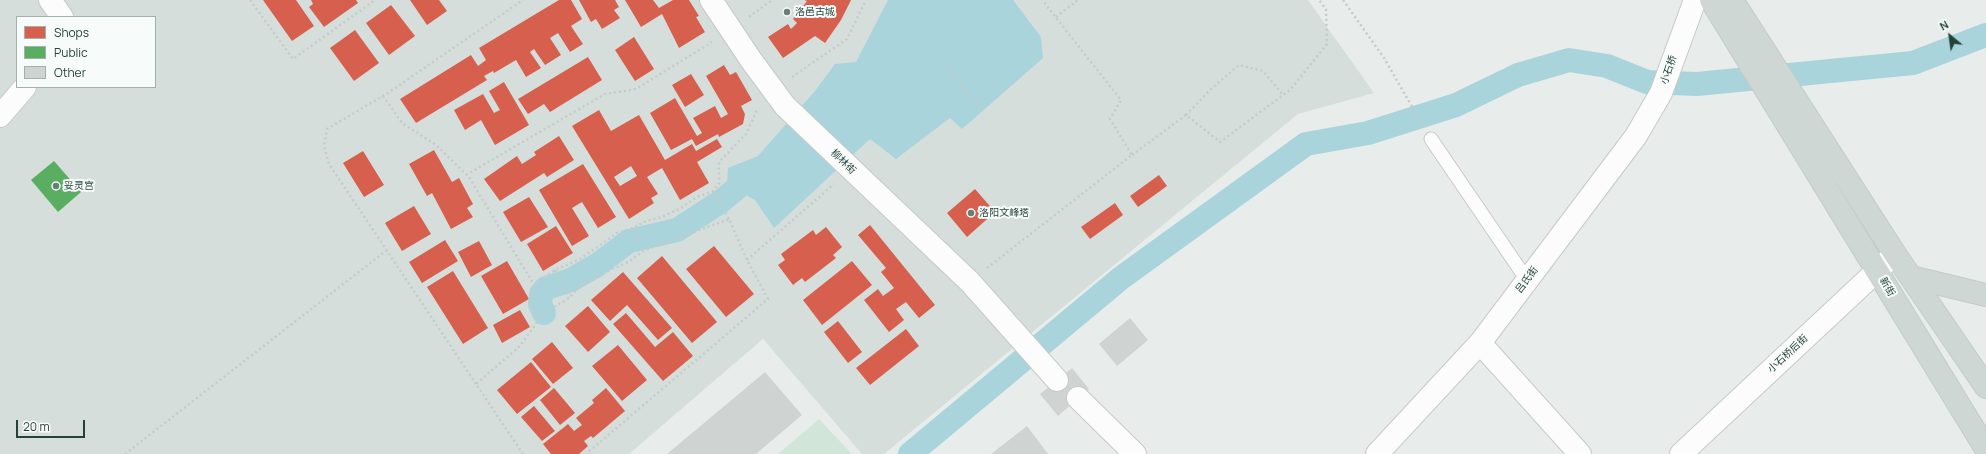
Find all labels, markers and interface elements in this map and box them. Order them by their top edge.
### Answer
place label: 洛邑古城 [795,6,835,18]
marker: 洛邑古城 [782,7,792,17]
legend [16,16,156,88]
north arrow [1930,16,1970,56]
text: N [1937,17,1951,34]
text: Shops [54,24,89,41]
text: Public [54,44,88,61]
street label: 小石桥 [1658,54,1680,86]
text: Other [54,64,86,81]
street label: 柳林街 [828,147,858,177]
place label: 妥灵宫 [64,180,94,192]
marker: 妥灵宫 [51,181,61,191]
place label: 洛阳文峰塔 [979,207,1029,219]
marker: 洛阳文峰塔 [966,208,976,218]
street label: 吕氏街 [1513,264,1541,296]
street label: 新街 [1877,275,1897,299]
street label: 小石桥后街 [1766,333,1810,375]
scale bar [18,412,87,438]
text: 20 m [23,418,50,435]

